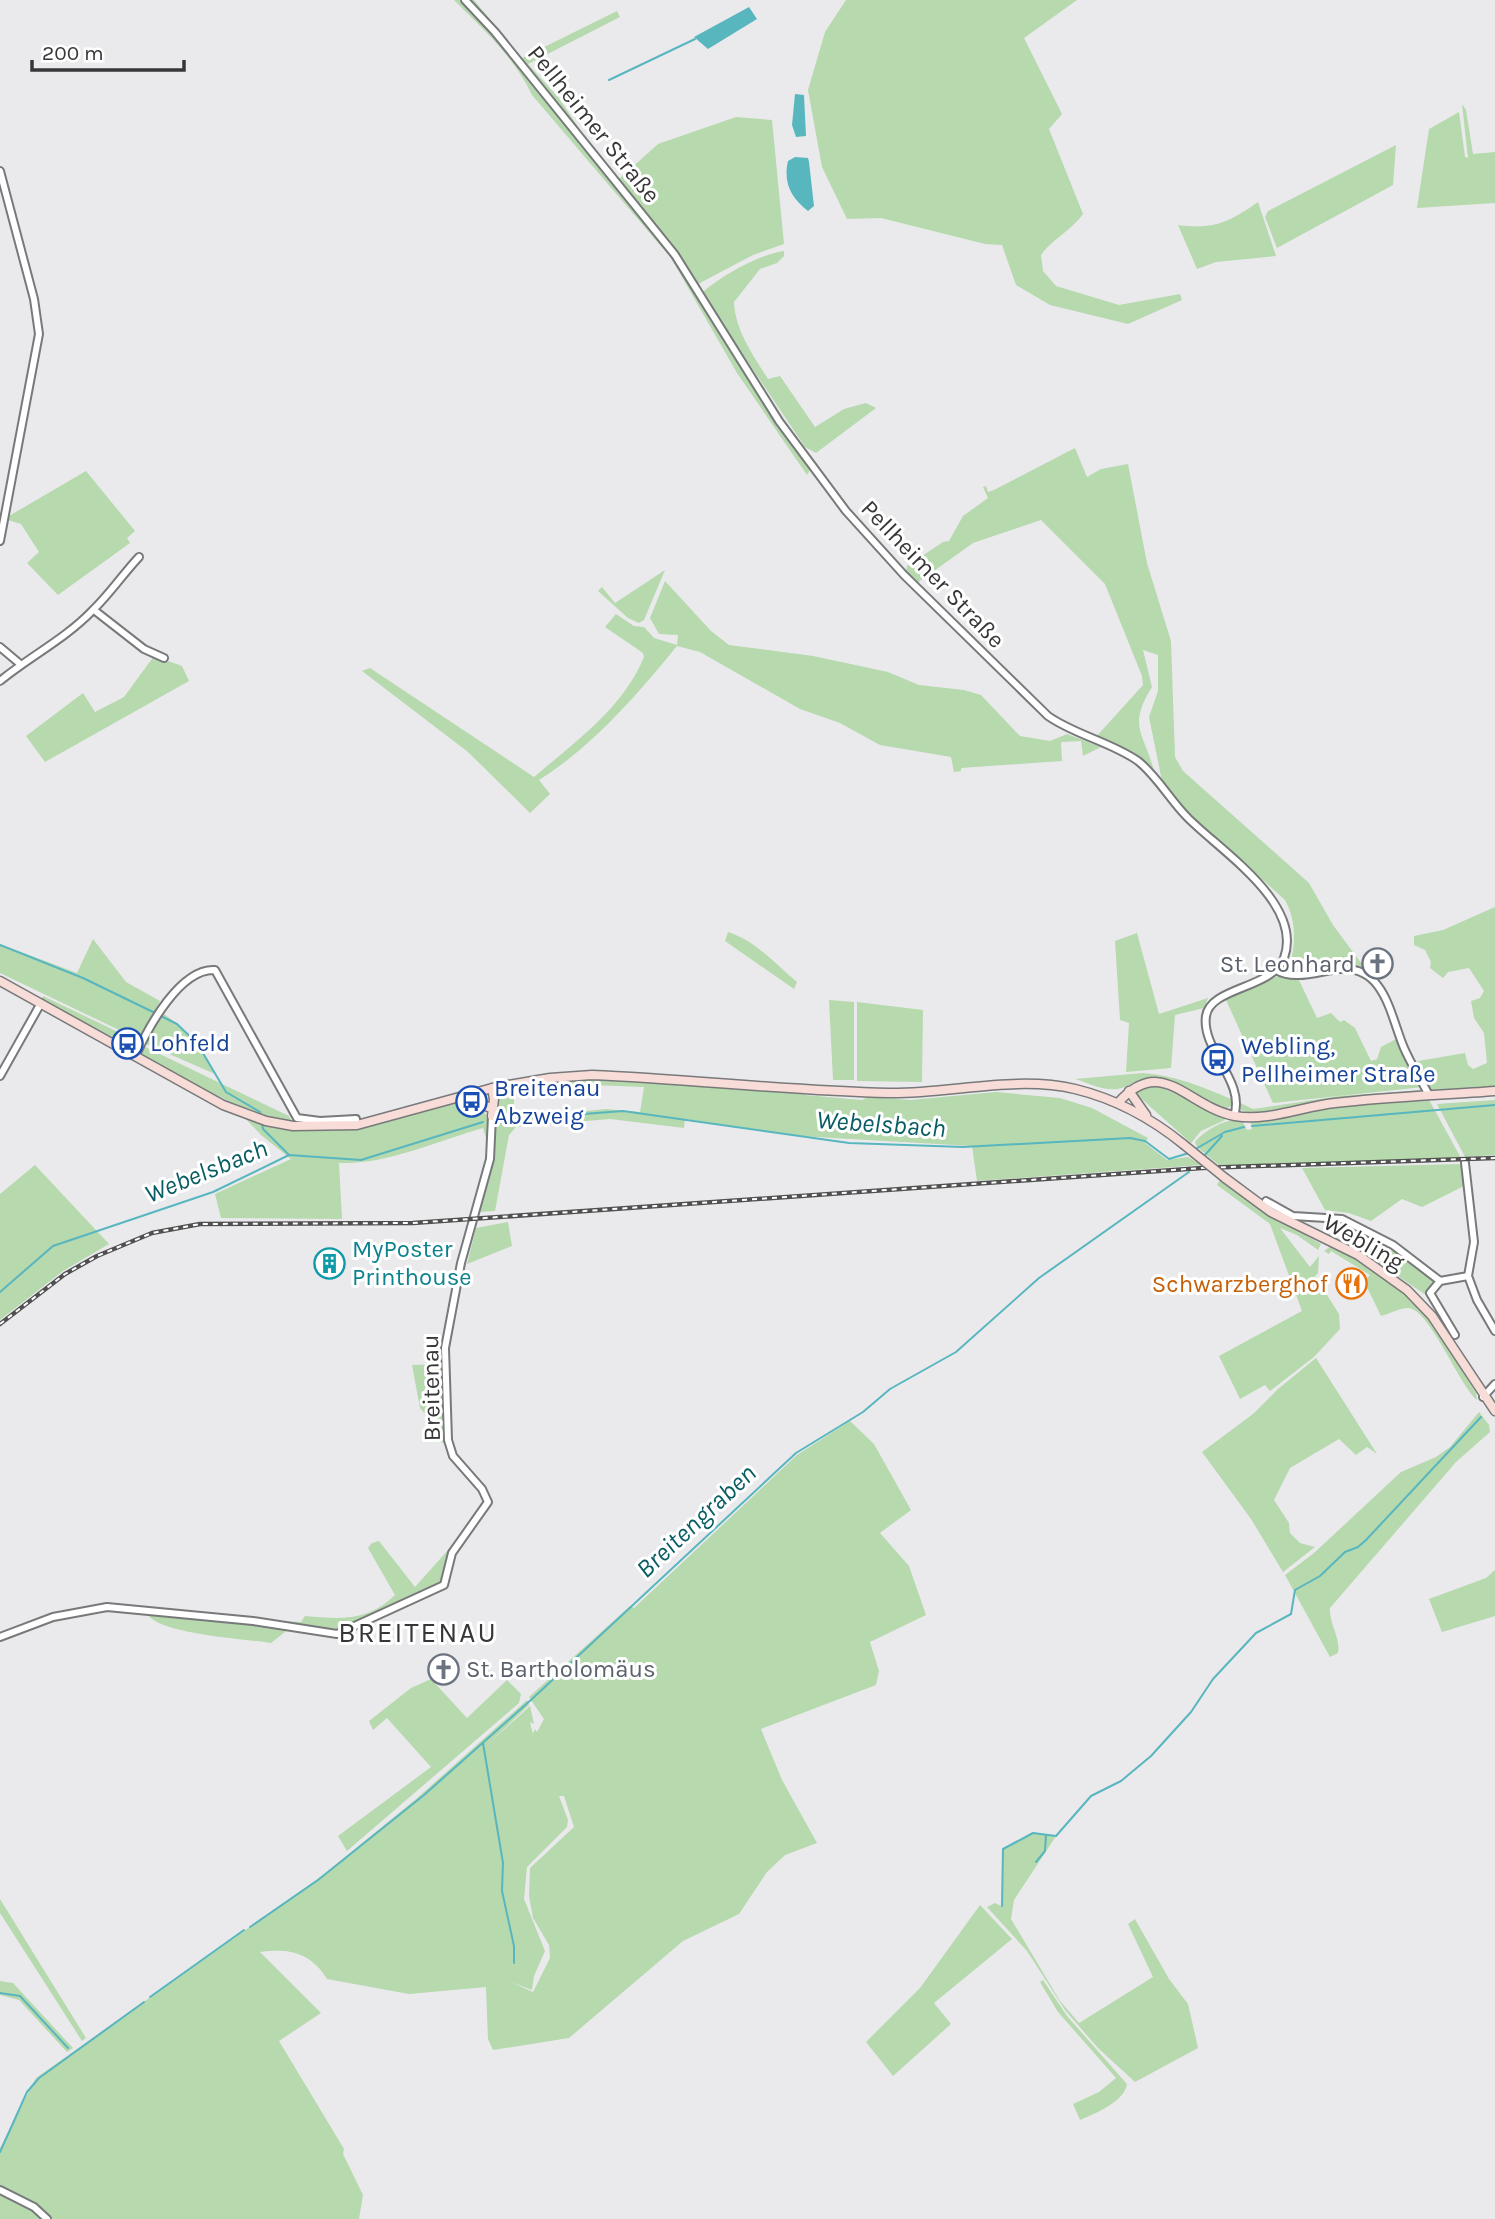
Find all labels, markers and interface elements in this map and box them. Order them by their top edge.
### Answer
scale bar [32,28,184,72]
street label: Pellheimer Straße [522,40,666,208]
text: 200 m [42,41,104,65]
street label: Pellheimer Straße [855,494,1011,654]
church icon: St. Leonhard [1361,947,1395,981]
place label: St. Leonhard [1220,950,1355,978]
bus stop icon: Lohfeld [110,1026,144,1060]
place label: Lohfeld [150,1029,230,1057]
place label: Webling, Pellheimer Straße [1241,1032,1436,1088]
bus stop icon: Webling, Pellheimer Straße [1201,1043,1235,1077]
place label: Breitenau Abzweig [494,1074,601,1130]
bus stop icon: Breitenau Abzweig [454,1085,488,1119]
water label: Webelsbach [815,1104,947,1144]
water label: Webelsbach [140,1132,272,1210]
street label: Webling [1318,1208,1410,1277]
place label: MyPoster Printhouse [352,1235,472,1291]
building icon: MyPoster Printhouse [312,1246,346,1280]
restaurant icon: Schwarzberghof [1334,1267,1368,1301]
place label: Schwarzberghof [1152,1270,1329,1298]
street label: Breitenau [416,1334,446,1442]
water label: Breitengraben [630,1458,762,1584]
district label: BREITENAU [338,1616,498,1649]
church icon: St. Bartholomäus [426,1652,460,1686]
place label: St. Bartholomäus [466,1655,656,1683]

